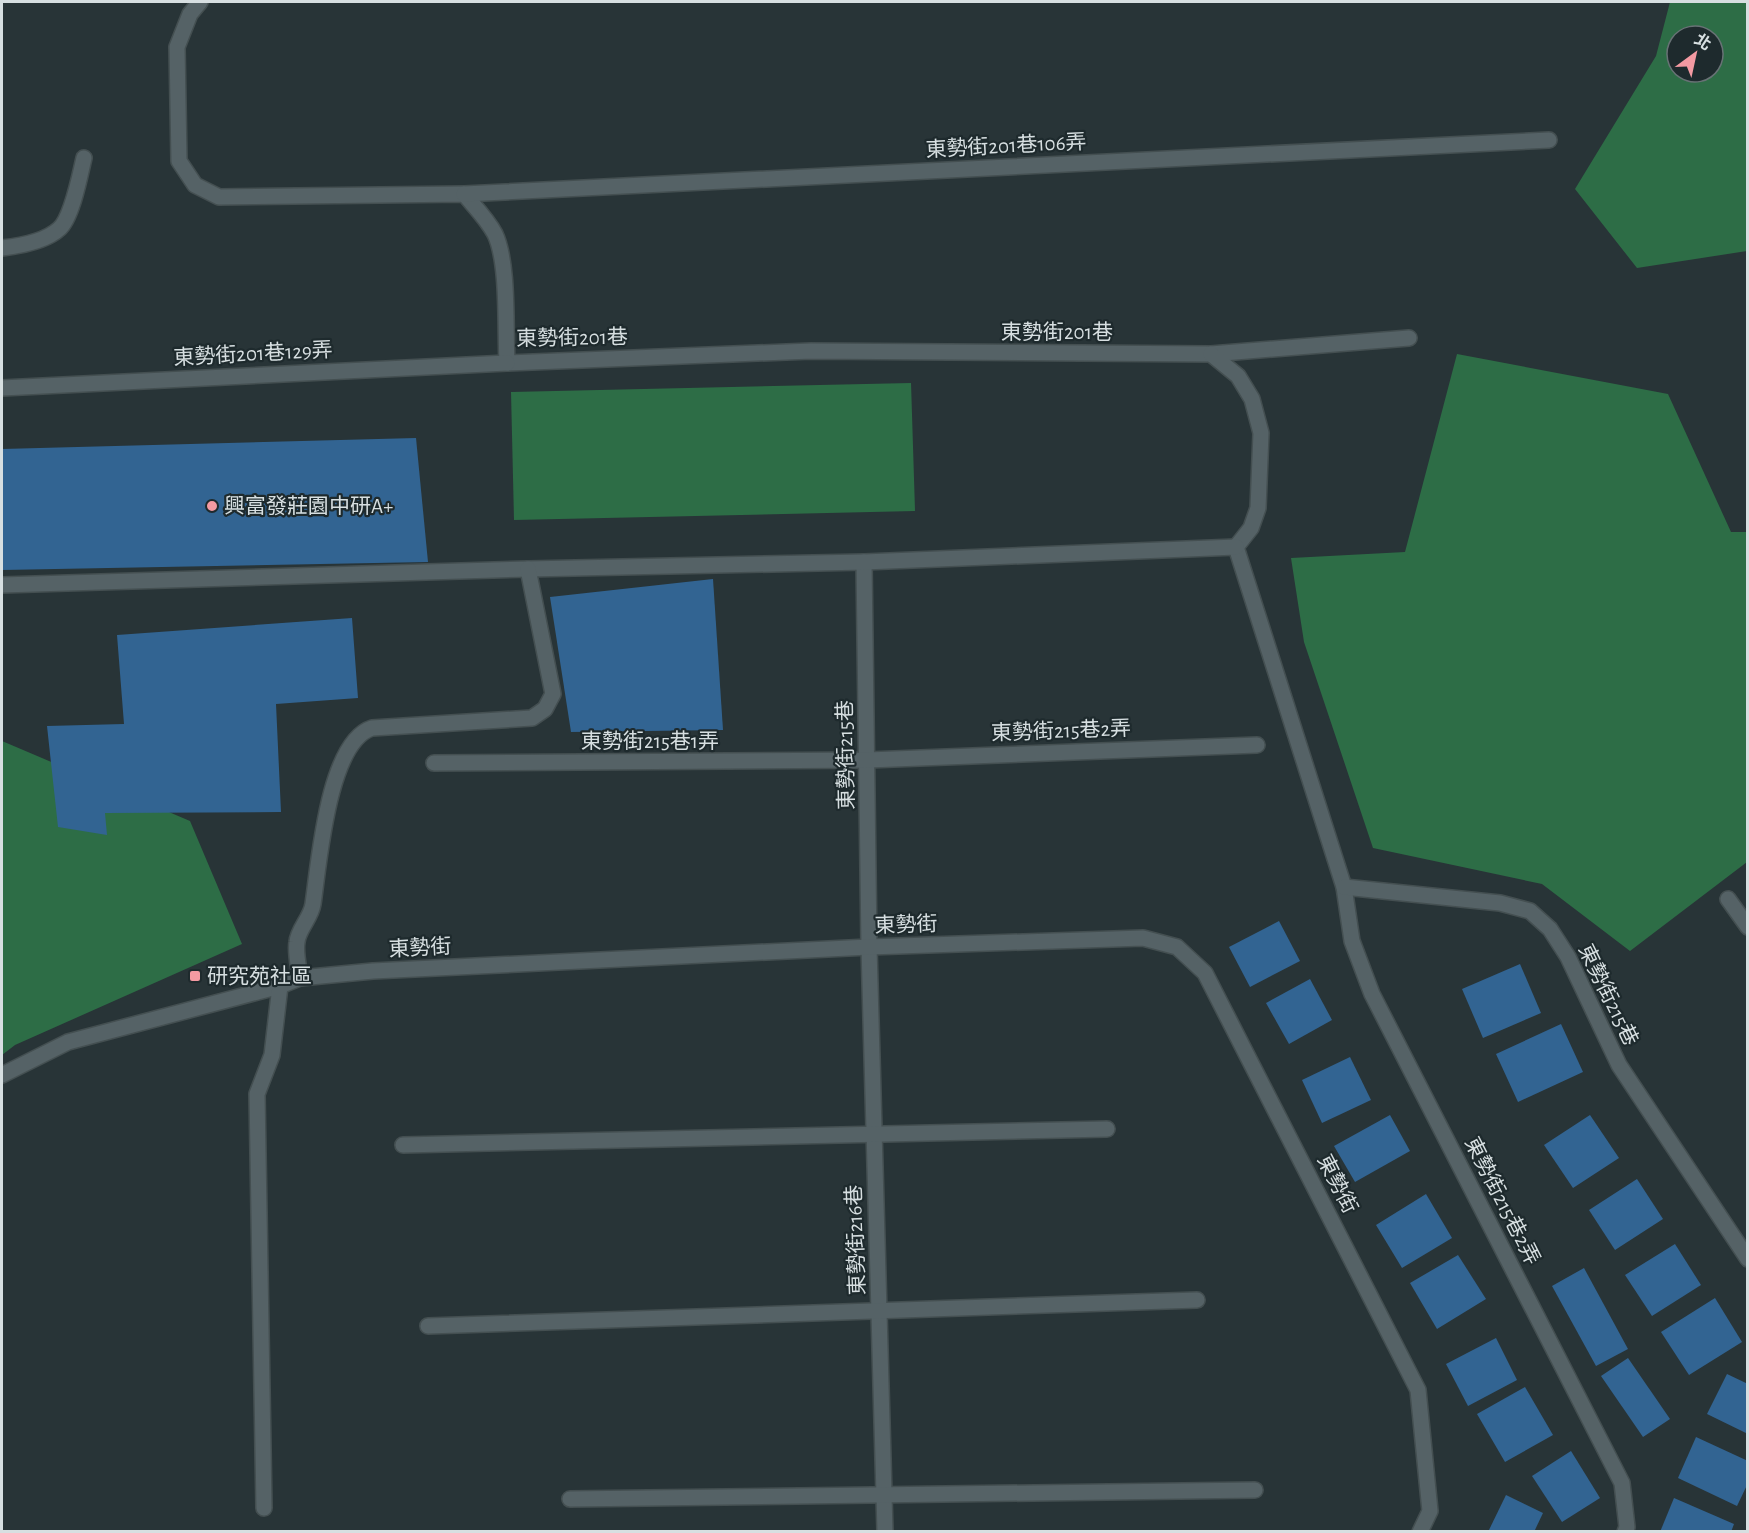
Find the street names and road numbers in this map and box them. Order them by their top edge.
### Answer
street label: 東勢街201巷106弄 [925,130,1087,161]
street label: 東勢街201巷 [1001,321,1113,343]
street label: 東勢街201巷 [516,326,628,349]
street label: 東勢街201巷129弄 [173,338,333,369]
street label: 東勢街215巷 [834,700,857,810]
street label: 東勢街215巷2弄 [991,717,1131,744]
street label: 東勢街215巷1弄 [581,730,719,752]
street label: 東勢街 [874,912,938,937]
street label: 東勢街 [388,935,452,960]
street label: 東勢街215巷 [1575,941,1642,1049]
street label: 東勢街215巷2弄 [1461,1133,1544,1268]
street label: 東勢街 [1313,1151,1362,1217]
street label: 東勢街216巷 [843,1184,868,1296]

